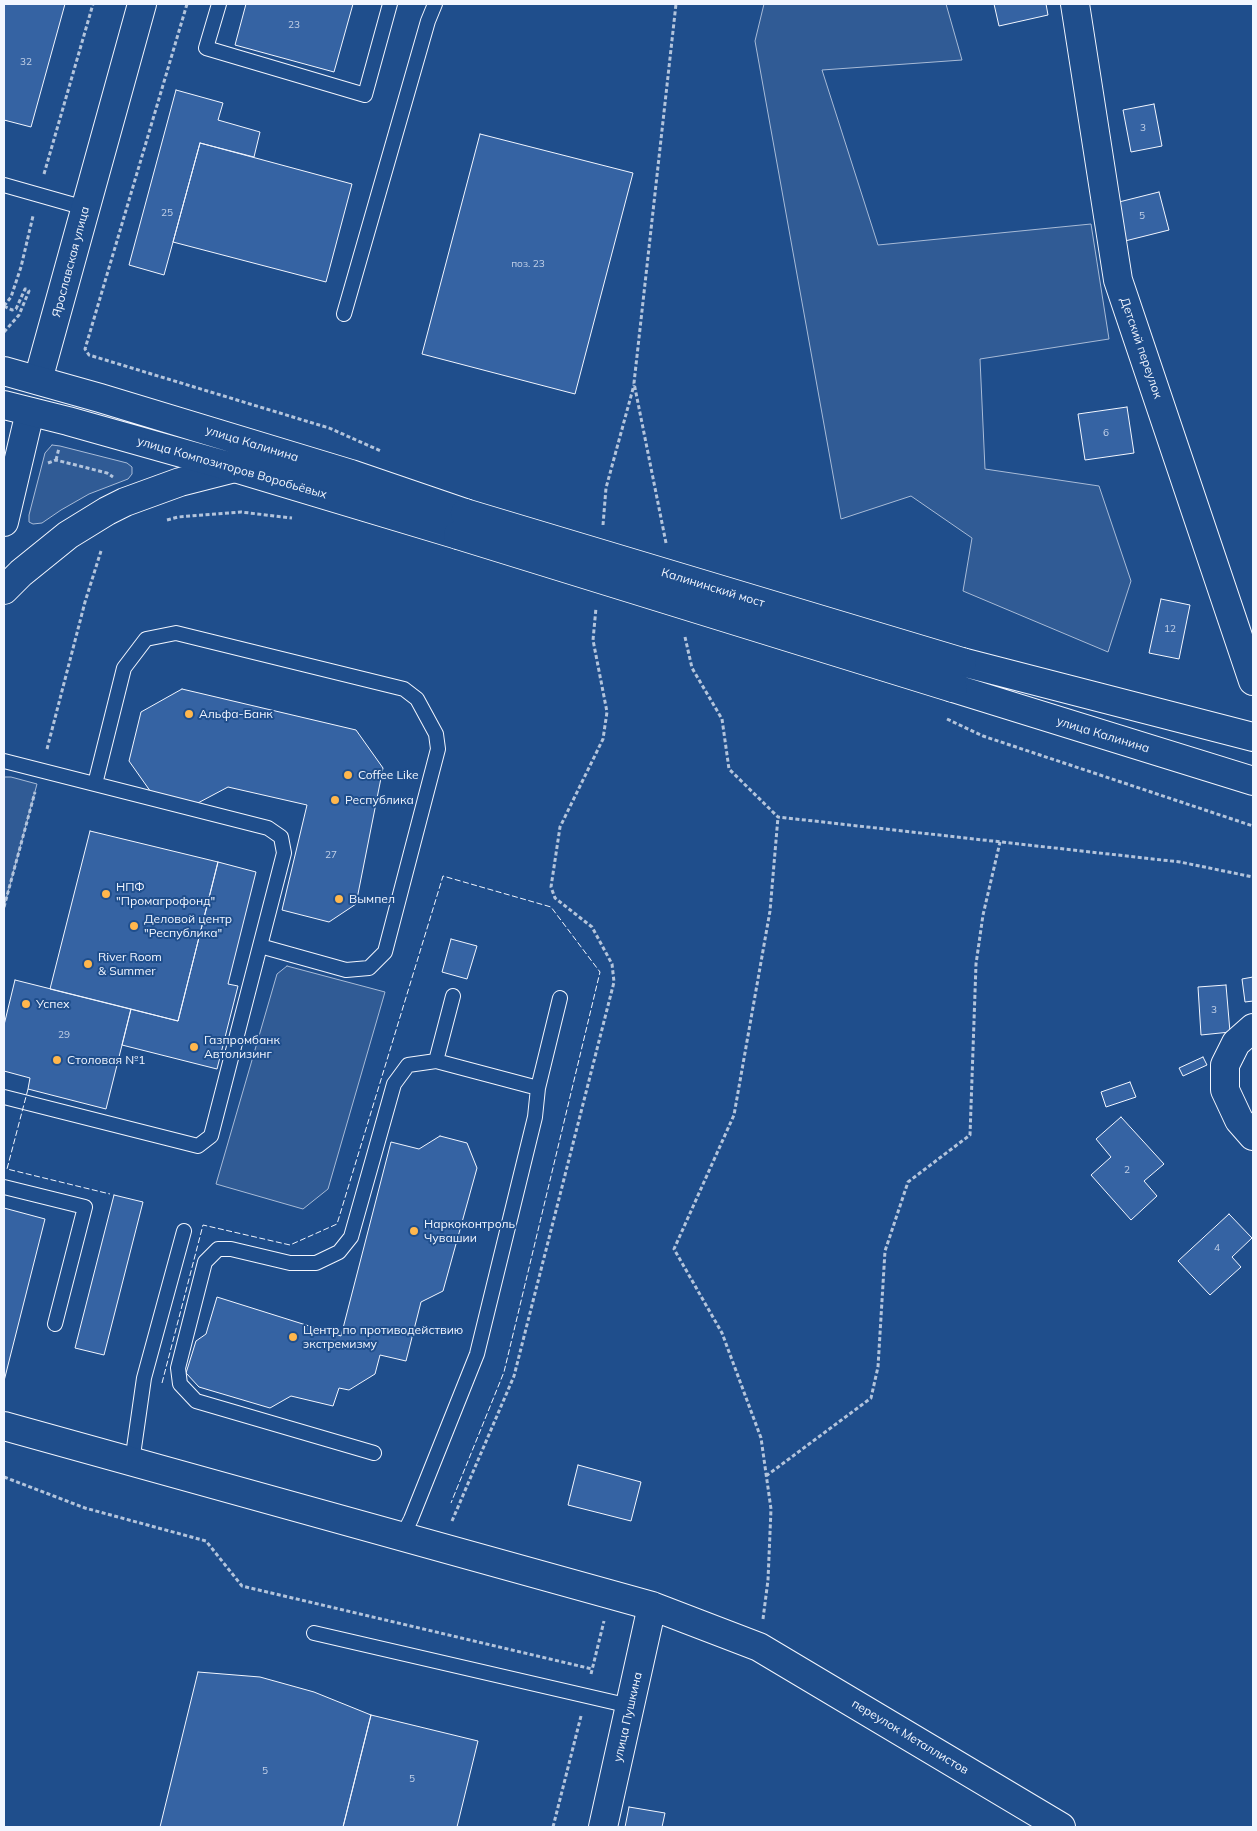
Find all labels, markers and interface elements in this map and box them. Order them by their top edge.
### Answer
house number: 23 [288,19,300,31]
house number: 32 [20,56,32,68]
house number: 3 [1140,122,1146,134]
street label: Ярославская улица [49,205,93,319]
house number: 25 [161,207,173,219]
house number: 5 [1139,210,1145,222]
house number: поз. 23 [511,258,545,270]
street label: Детский переулок [1117,296,1165,400]
street label: улица Калинина [204,423,300,465]
house number: 6 [1103,427,1109,439]
street label: улица Композиторов Воробьёвых [136,434,328,502]
street label: Калининский мост [660,565,766,611]
house number: 12 [1164,623,1176,635]
place label: Альфа-Банк [199,707,273,721]
marker: Альфа-Банк [183,708,195,720]
street label: улица Калинина [1055,714,1151,756]
place label: Coffee Like [358,768,418,782]
marker: Coffee Like [342,769,354,781]
place label: Республика [345,793,414,807]
marker: Республика [329,794,341,806]
house number: 27 [325,849,337,861]
place label: НПФ "Промагрофонд" [116,880,215,908]
marker: НПФ "Промагрофонд" [100,888,112,900]
place label: Вымпел [349,892,395,906]
marker: Вымпел [333,893,345,905]
place label: Деловой центр "Республика" [144,912,232,940]
marker: Деловой центр "Республика" [128,920,140,932]
place label: River Room & Summer [98,950,162,978]
marker: River Room & Summer [82,958,94,970]
place label: Успех [36,997,69,1011]
marker: Успех [20,998,32,1010]
house number: 3 [1211,1004,1217,1016]
house number: 29 [58,1029,70,1041]
place label: Газпромбанк Автолизинг [204,1033,280,1061]
marker: Газпромбанк Автолизинг [188,1041,200,1053]
place label: Столовая №1 [67,1053,145,1067]
marker: Столовая №1 [51,1054,63,1066]
house number: 2 [1124,1164,1130,1176]
place label: Наркоконтроль Чувашии [424,1217,515,1245]
marker: Наркоконтроль Чувашии [408,1225,420,1237]
house number: 4 [1214,1242,1220,1254]
place label: Центр по противодействию экстремизму [303,1323,463,1351]
marker: Центр по противодействию экстремизму [287,1331,299,1343]
street label: улица Пушкина [611,1671,645,1763]
street label: переулок Металлистов [849,1696,971,1778]
house number: 5 [262,1765,268,1777]
house number: 5 [409,1773,415,1785]

